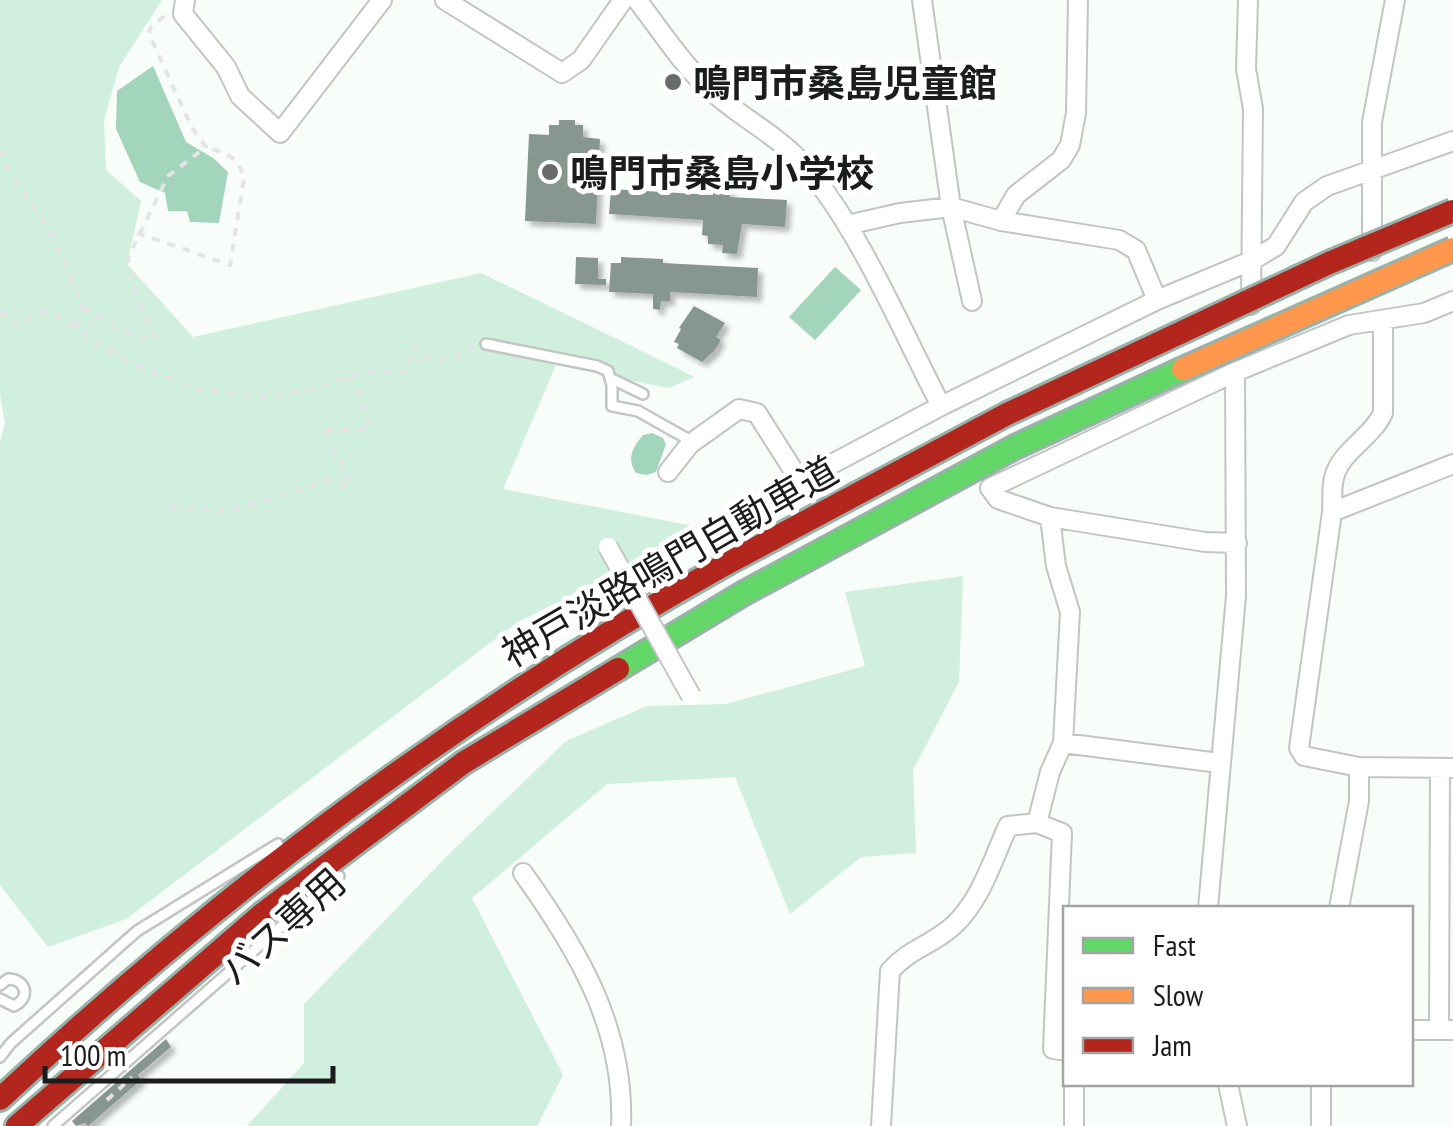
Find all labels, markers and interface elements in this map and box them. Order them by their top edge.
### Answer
place label: 鳴門市桑島児童館 [693,58,997,107]
marker: 鳴門市桑島児童館 [662,71,684,93]
place label: 鳴門市桑島小学校 [570,148,874,197]
marker: 鳴門市桑島小学校 [539,161,561,183]
street label: 神戸淡路鳴門自動車道 [492,445,846,677]
street label: バス専用 [209,857,355,995]
legend [1063,906,1413,1086]
text: Fast [1153,925,1197,964]
text: Slow [1153,975,1204,1014]
scale bar [45,1021,332,1083]
text: Jam [1152,1025,1192,1064]
text: 100 m [60,1035,126,1074]

